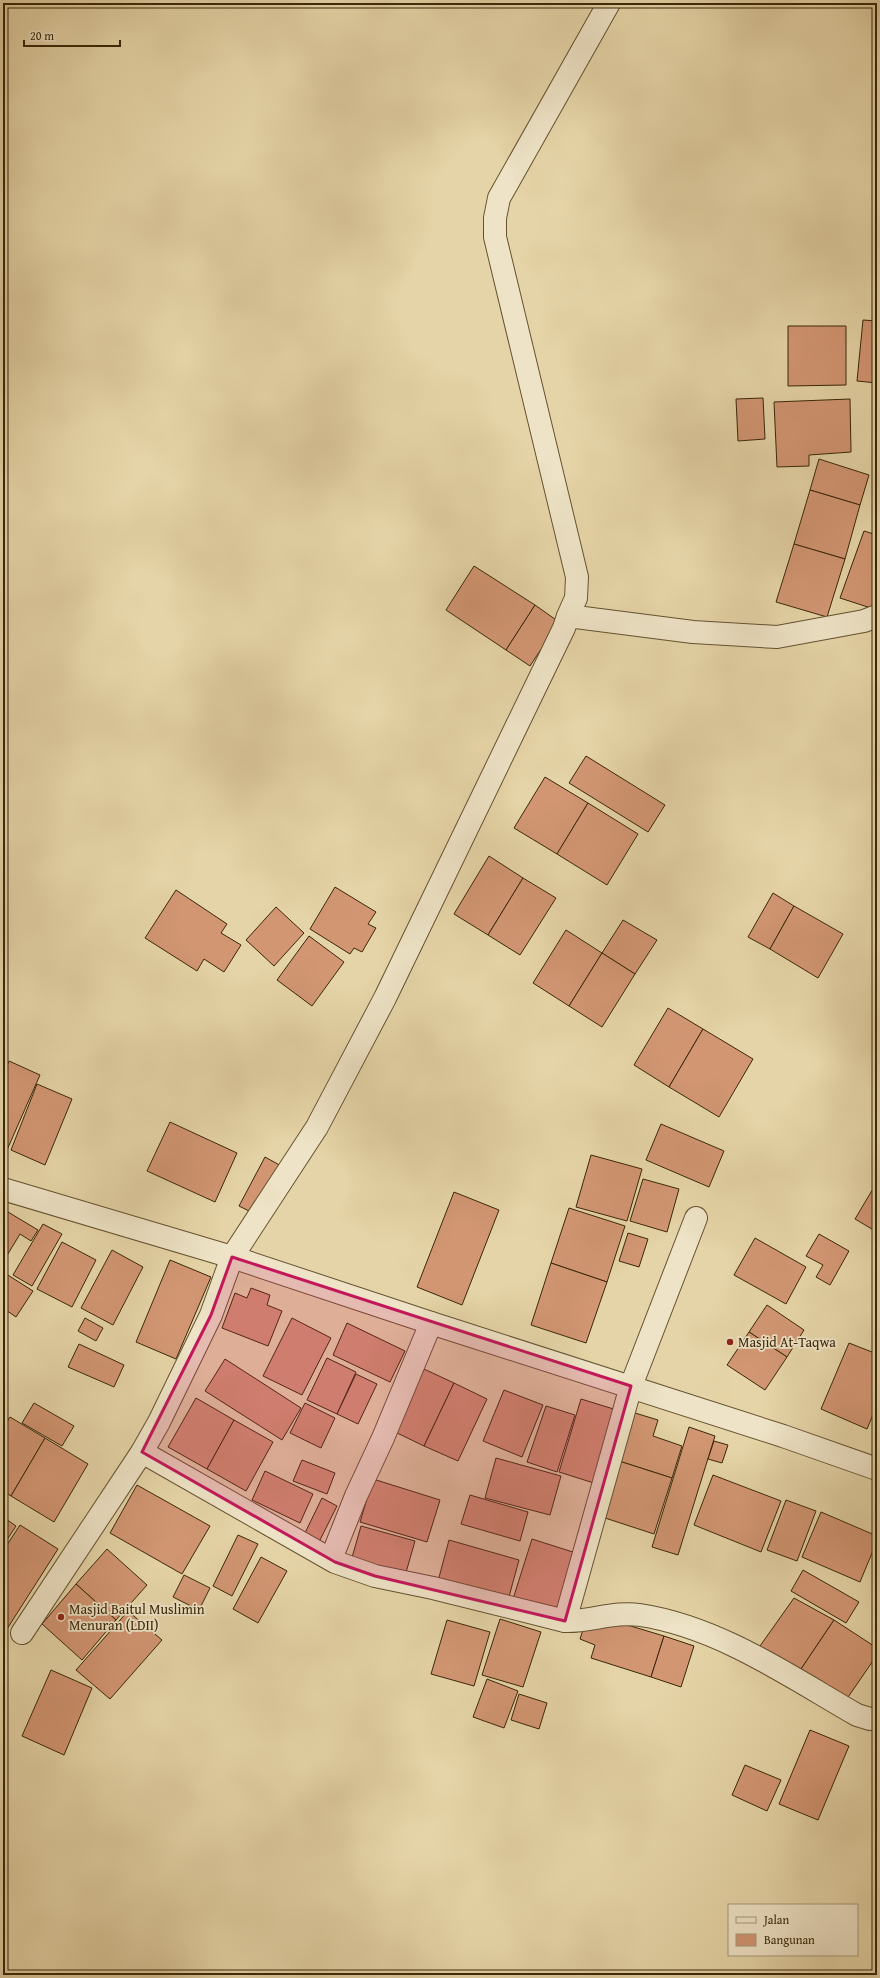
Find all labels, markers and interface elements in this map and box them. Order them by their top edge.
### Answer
scale bar [24,22,120,48]
text: 20 m [30,27,54,44]
place label: Masjid At-Taqwa [738,1332,836,1352]
marker: Masjid At-Taqwa [725,1337,735,1347]
place label: Masjid Baitul Muslimin Menuran (LDII) [69,1599,205,1635]
marker: Masjid Baitul Muslimin Menuran (LDII) [56,1612,66,1622]
legend [728,1904,858,1956]
text: Jalan [762,1911,789,1928]
text: Bangunan [764,1931,815,1948]

